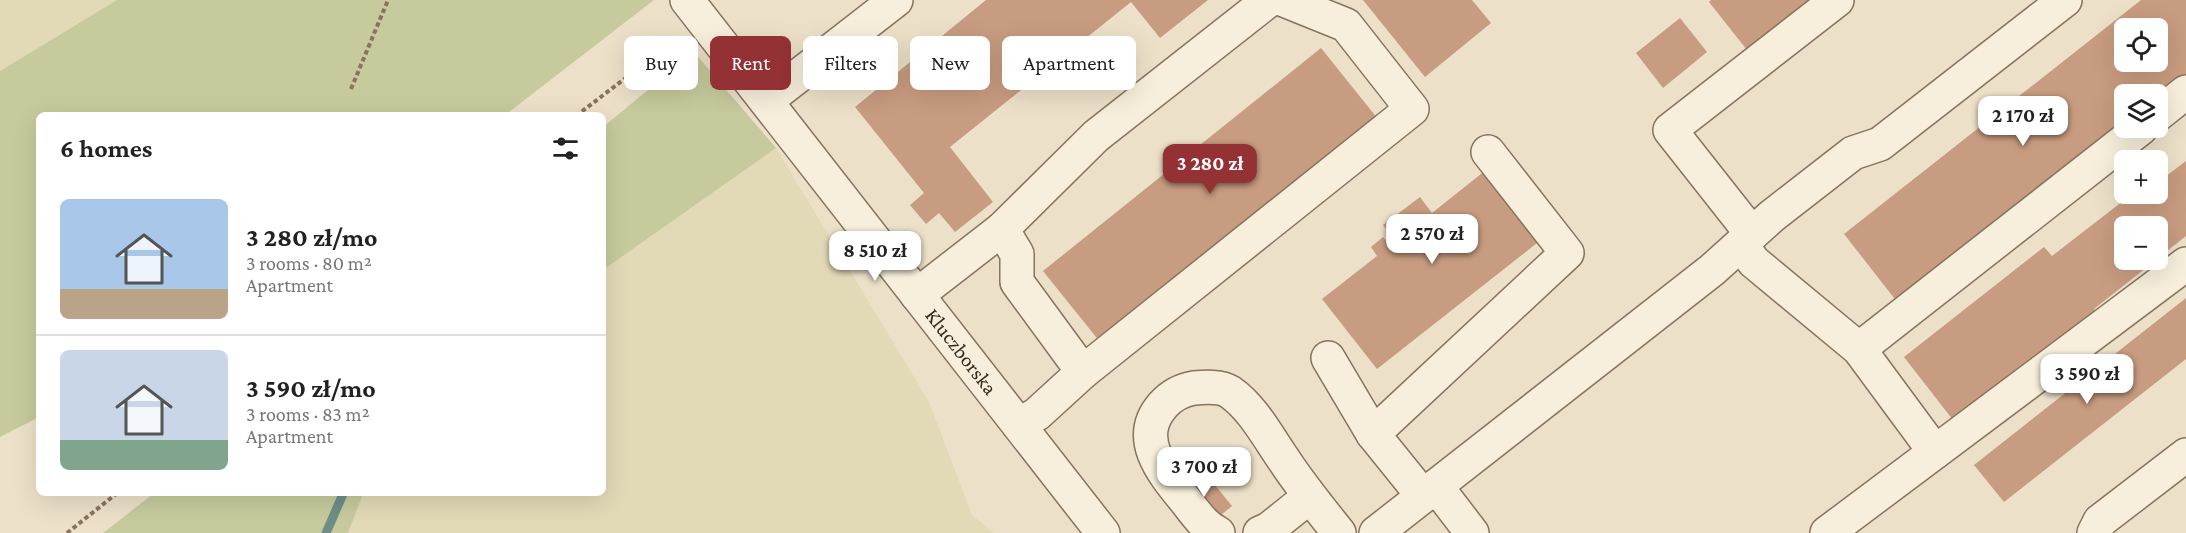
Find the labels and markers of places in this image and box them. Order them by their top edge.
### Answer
pin: 2 170 zł [1961,96,2085,147]
pin: 3 280 zł [1148,144,1272,195]
pin: 2 570 zł [1370,214,1494,265]
pin: 8 510 zł [813,231,937,282]
pin: 3 590 zł [2025,354,2149,405]
pin: 3 700 zł [1142,447,1266,498]

